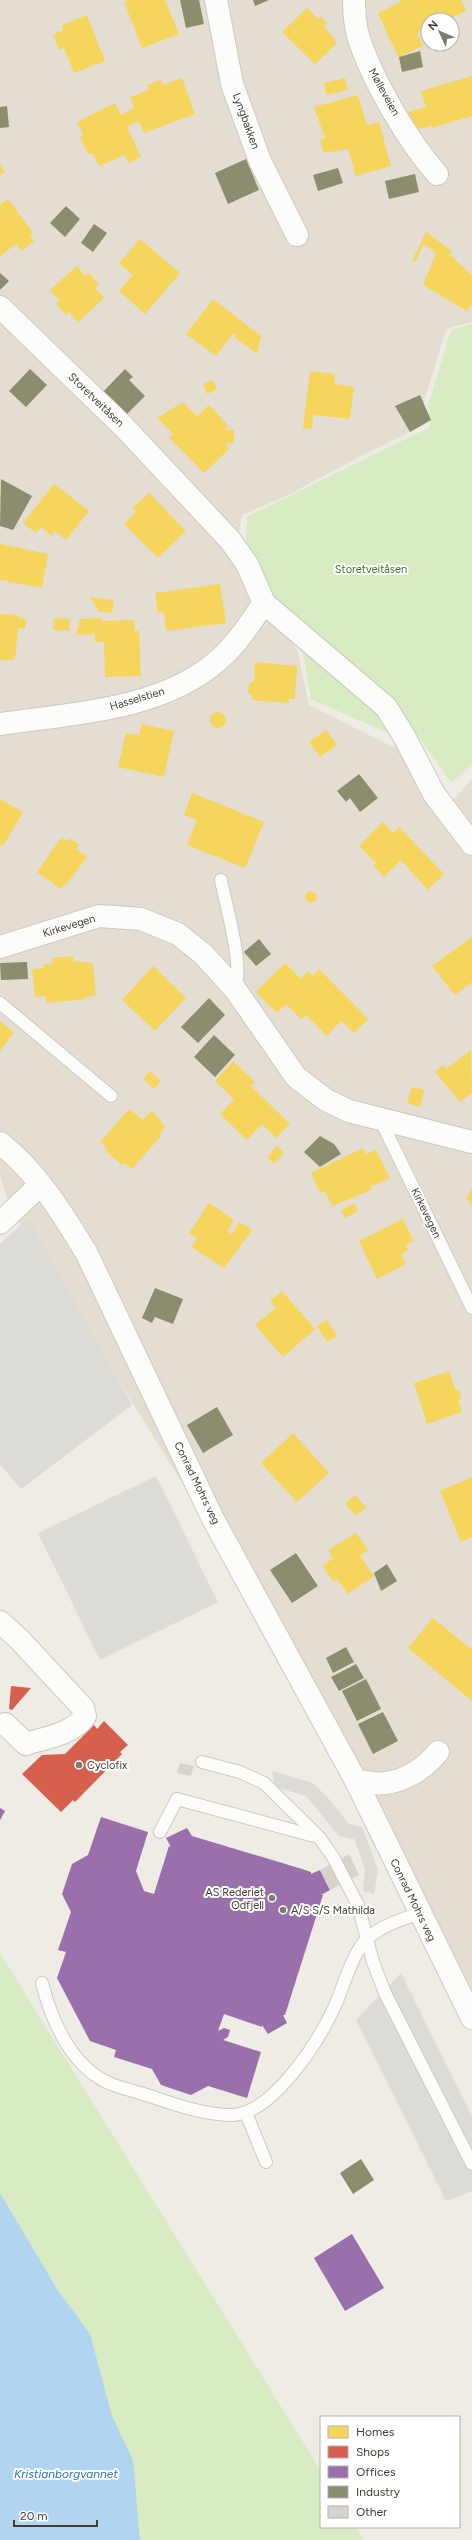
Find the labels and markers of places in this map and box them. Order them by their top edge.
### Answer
place label: Cyclofix [87,1759,128,1772]
marker: Cyclofix [74,1760,84,1770]
place label: AS Rederiet Odfjell [205,1886,264,1912]
marker: AS Rederiet Odfjell [267,1893,277,1903]
place label: A/S S/S Mathilda [291,1904,375,1917]
marker: A/S S/S Mathilda [278,1905,288,1915]

